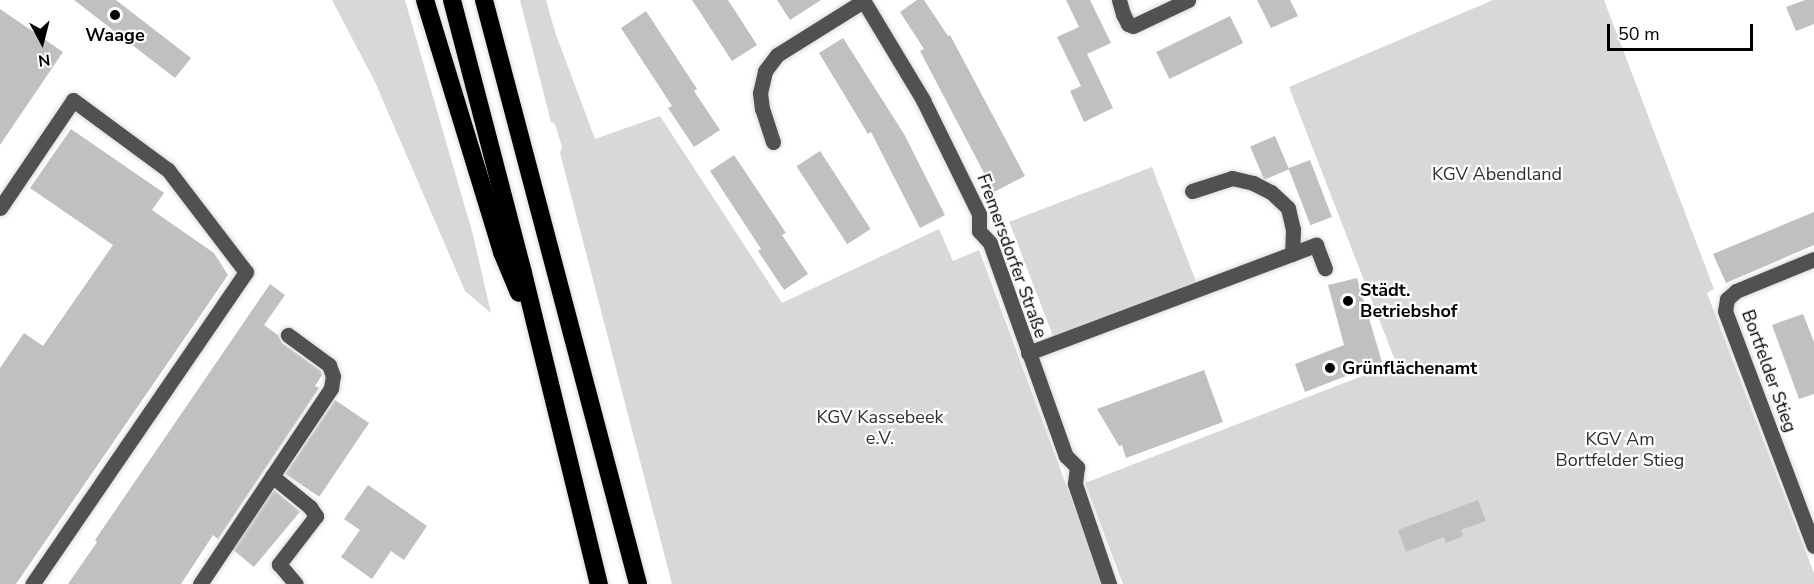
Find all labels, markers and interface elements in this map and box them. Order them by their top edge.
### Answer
marker: Waage [108,8,122,22]
north arrow [12,12,72,72]
scale bar [1610,12,1756,50]
text: 50 m [1618,22,1660,46]
place label: Waage [85,24,145,46]
text: N [37,48,51,72]
park label: KGV Abendland [1432,163,1562,185]
street label: Fremersdorfer Straße [972,171,1052,341]
place label: Städt. Betriebshof [1360,280,1457,322]
marker: Städt. Betriebshof [1341,294,1355,308]
street label: Bortfelder Stieg [1737,307,1801,435]
place label: Grünflächenamt [1342,357,1477,379]
marker: Grünflächenamt [1323,361,1337,375]
park label: KGV Kassebeek e.V. [817,407,943,450]
park label: KGV Am Bortfelder Stieg [1556,429,1684,472]

